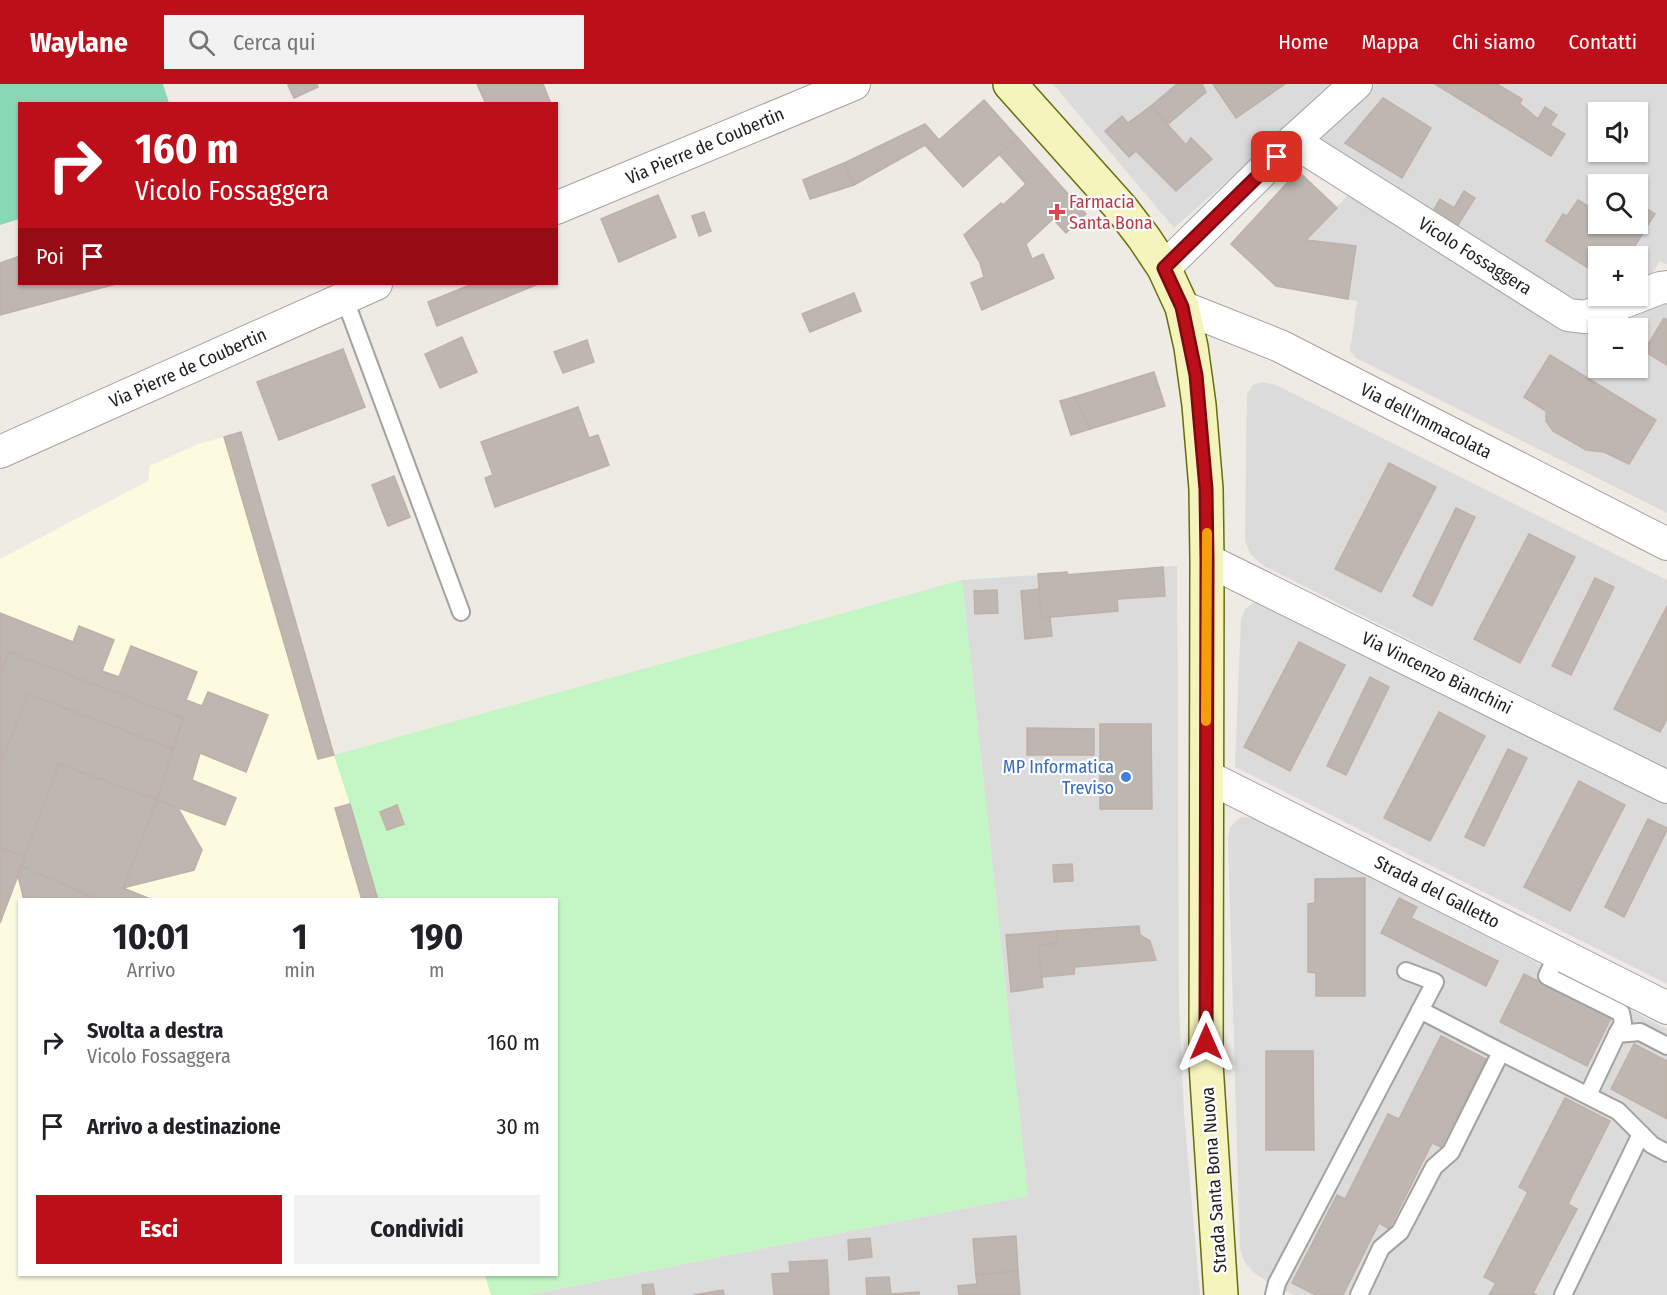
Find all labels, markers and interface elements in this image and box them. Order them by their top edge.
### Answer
search box [164,15,584,69]
text: Waylane [30,26,128,59]
icon: search [185,26,218,59]
text: Cerca qui [233,29,316,56]
text: Home [1278,29,1328,55]
text: Mappa [1361,29,1419,55]
text: Chi siamo [1452,29,1536,55]
text: Contatti [1569,29,1637,55]
map controls [1588,102,1648,378]
button: sound [1588,102,1648,162]
street label: Via Pierre de Coubertin [623,103,787,189]
text: 160 m [135,124,238,174]
icon: right [36,126,114,204]
pin [1251,131,1302,182]
icon: arrive [1260,140,1293,173]
button: search [1588,174,1648,234]
text: Vicolo Fossaggera [135,175,329,207]
place label: Farmacia Santa Bona [1069,191,1153,234]
marker: Farmacia Santa Bona [1050,205,1064,219]
street label: Vicolo Fossaggera [1414,212,1536,300]
icon: arrive [76,240,109,273]
text: Poi [36,243,64,270]
button: + [1588,246,1648,306]
button: − [1588,318,1648,378]
street label: Via Pierre de Coubertin [106,323,270,413]
street label: Via dell'Immacolata [1357,378,1495,464]
street label: Via Vincenzo Bianchini [1358,627,1516,719]
place label: MP Informatica Treviso [1003,756,1114,799]
marker: MP Informatica Treviso [1119,770,1133,784]
street label: Strada del Galletto [1371,851,1503,933]
text: 10:01 [113,915,190,959]
text: 1 [292,915,307,959]
text: 190 [410,915,463,959]
text: Arrivo [127,958,176,982]
text: min [284,958,315,982]
text: m [429,958,444,982]
position arrow [1174,1010,1238,1074]
text: Svolta a destra [87,1017,224,1044]
icon: right [36,1026,69,1059]
text: 160 m [487,1029,540,1056]
text: Vicolo Fossaggera [87,1044,231,1068]
street label: Strada Santa Bona Nuova [1197,1086,1231,1274]
icon: arrive [36,1110,69,1143]
text: Arrivo a destinazione [87,1113,281,1140]
text: 30 m [497,1113,540,1140]
button: Esci [36,1195,282,1264]
button: Condividi [294,1195,540,1264]

